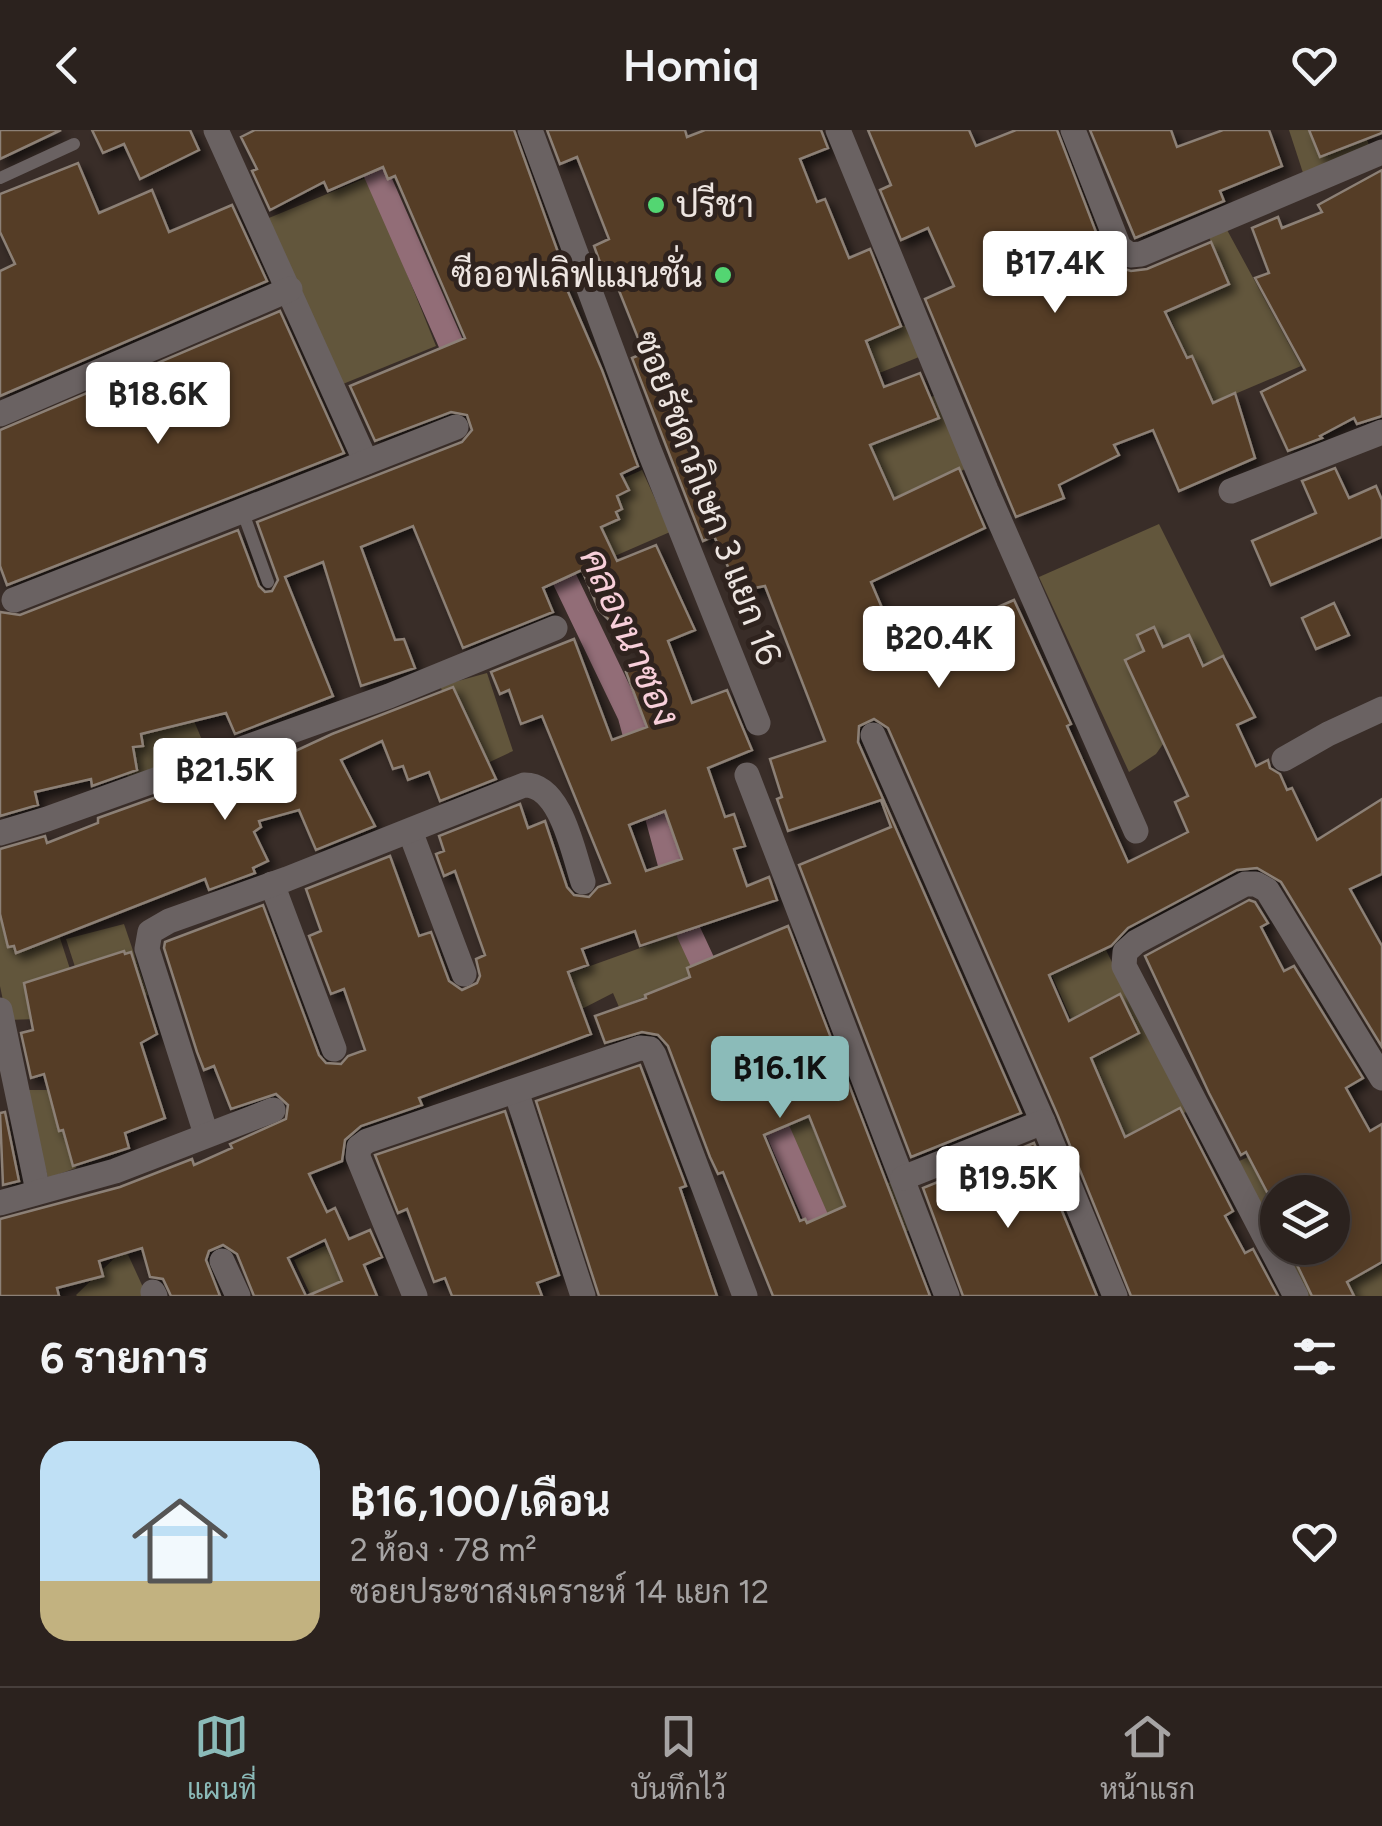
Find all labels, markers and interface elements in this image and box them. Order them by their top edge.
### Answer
icon: back [40,38,95,93]
text: Homiq [623,38,759,92]
icon: heart [1287,38,1342,93]
place label: ปรีชา [676,182,754,226]
marker: ปรีชา [645,194,667,216]
pin: ฿17.4K [974,231,1136,316]
text: ฿17.4K [1005,244,1105,282]
place label: ซีออฟเลิฟแมนชั่น [451,245,703,296]
marker: ซีออฟเลิฟแมนชั่น [712,264,734,286]
street label: ซอยรัชดาภิเษก 3 แยก 16 [625,325,791,671]
pin: ฿18.6K [77,362,239,447]
text: ฿18.6K [108,375,208,413]
water label: คลองนาซอง [570,541,690,733]
pin: ฿20.4K [858,606,1020,691]
text: ฿20.4K [885,619,993,657]
pin: ฿21.5K [144,738,306,823]
text: ฿21.5K [175,751,275,789]
pin: ฿16.1K [699,1036,861,1121]
text: ฿16.1K [733,1049,827,1087]
pin: ฿19.5K [927,1146,1089,1231]
text: ฿19.5K [958,1159,1058,1197]
map controls [1260,1175,1350,1265]
button: layers [1260,1175,1350,1265]
icon: filters [1287,1329,1342,1384]
text: 6 รายการ [40,1333,209,1384]
text: ฿16,100/เดือน [350,1476,611,1527]
icon: home [120,1481,240,1601]
icon: heart [1287,1514,1342,1569]
text: 2 ห้อง · 78 m² [350,1531,537,1569]
text: ซอยประชาสงเคราะห์ 14 แยก 12 [350,1573,769,1611]
tab: แผนที่ [187,1709,257,1806]
tab: บันทึกไว้ [631,1709,726,1806]
tab: หน้าแรก [1100,1709,1195,1806]

